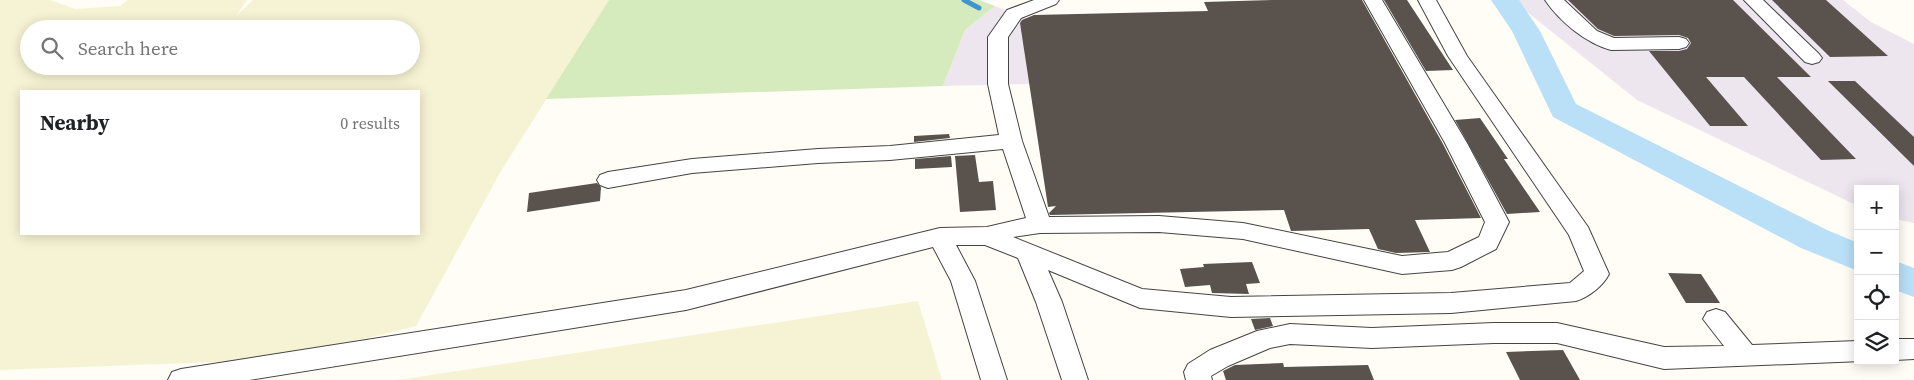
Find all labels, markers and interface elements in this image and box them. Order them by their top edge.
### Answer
search box [20,20,420,75]
icon: search [38,34,66,62]
text: Search here [78,35,178,61]
text: Nearby [40,108,110,137]
text: 0 results [340,112,400,134]
map controls [1854,185,1899,365]
button: + [1854,185,1899,230]
button: − [1854,230,1899,275]
button: locate [1854,275,1899,320]
button: layers [1854,320,1899,365]

